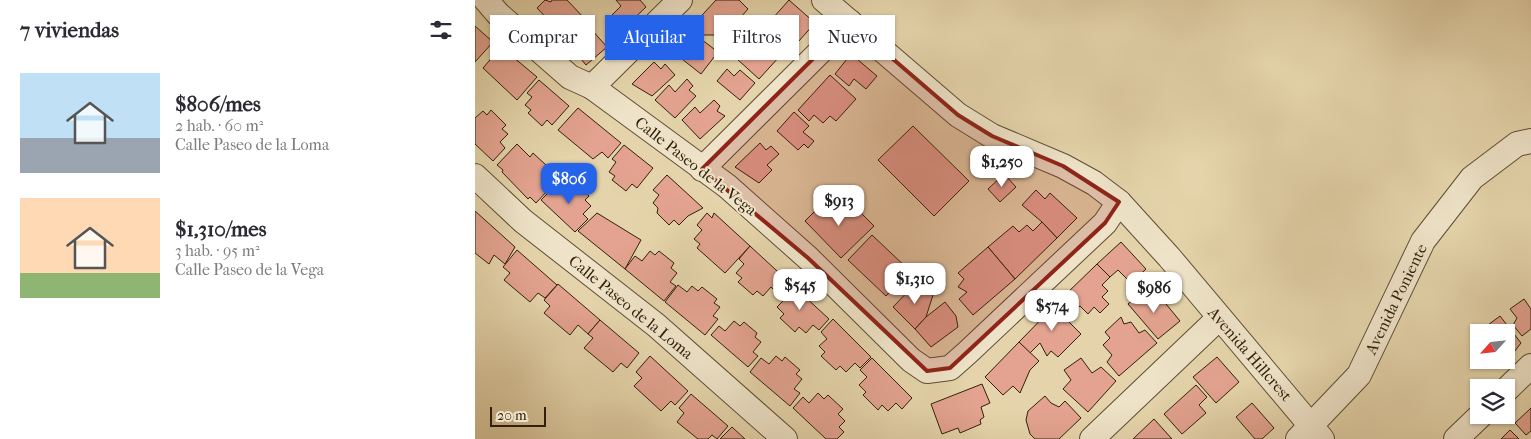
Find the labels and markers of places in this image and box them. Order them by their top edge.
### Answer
pin: $1,250 [961,146,1043,188]
pin: $806 [539,162,599,205]
pin: $913 [809,184,869,227]
pin: $1,310 [874,262,956,305]
pin: $545 [770,268,830,311]
pin: $986 [1124,272,1184,314]
pin: $574 [1022,290,1082,332]

